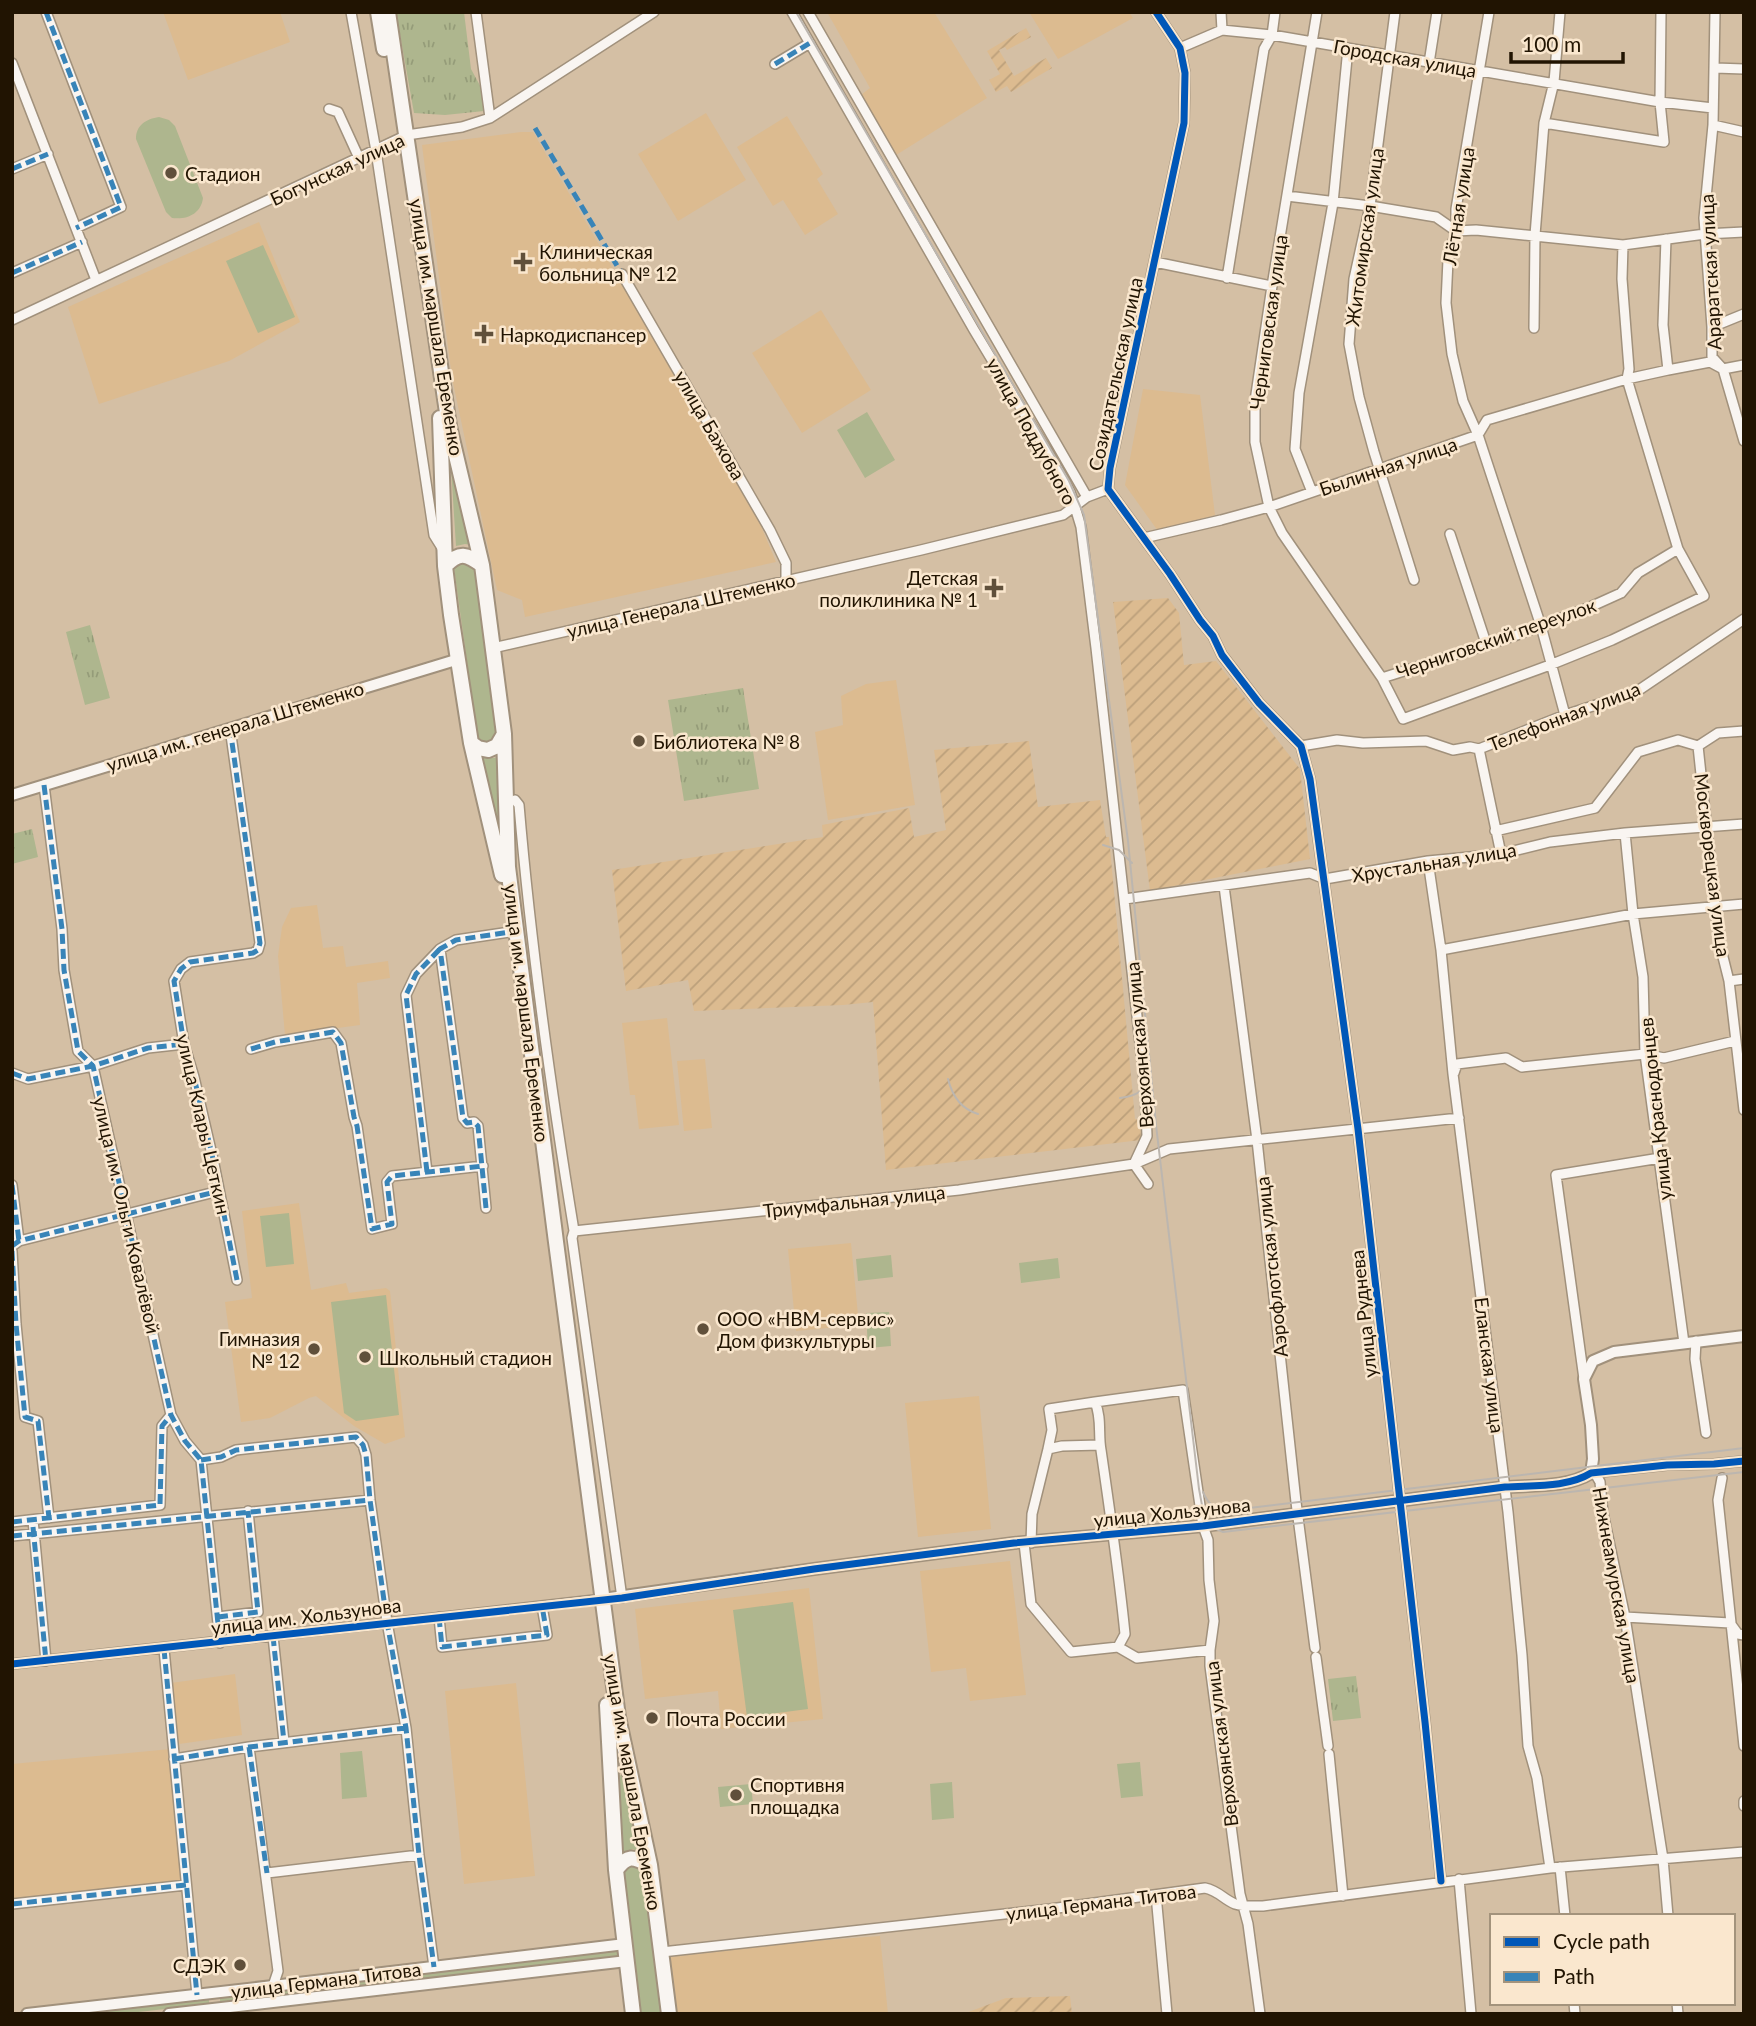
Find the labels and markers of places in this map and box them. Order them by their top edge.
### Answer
place label: Стадион [185,162,260,185]
marker: Стадион [163,165,179,181]
place label: Клиническая больница № 12 [539,240,677,285]
marker: Клиническая больница № 12 [513,252,533,272]
place label: Наркодиспансер [500,323,646,346]
marker: Наркодиспансер [474,324,494,344]
place label: Детская поликлиника № 1 [819,566,978,611]
marker: Детская поликлиника № 1 [984,578,1004,598]
place label: Библиотека № 8 [653,730,800,753]
marker: Библиотека № 8 [631,733,647,749]
place label: ООО «НВМ-сервис» Дом физкультуры [717,1307,894,1352]
marker: ООО «НВМ-сервис» Дом физкультуры [695,1321,711,1337]
place label: Гимназия № 12 [219,1327,300,1372]
marker: Гимназия № 12 [306,1341,322,1357]
place label: Школьный стадион [379,1346,552,1369]
marker: Школьный стадион [357,1349,373,1365]
place label: Почта России [666,1707,786,1730]
marker: Почта России [644,1710,660,1726]
place label: Спортивня площадка [750,1773,845,1818]
marker: Спортивня площадка [728,1787,744,1803]
place label: СДЭК [173,1954,226,1977]
marker: СДЭК [232,1957,248,1973]

